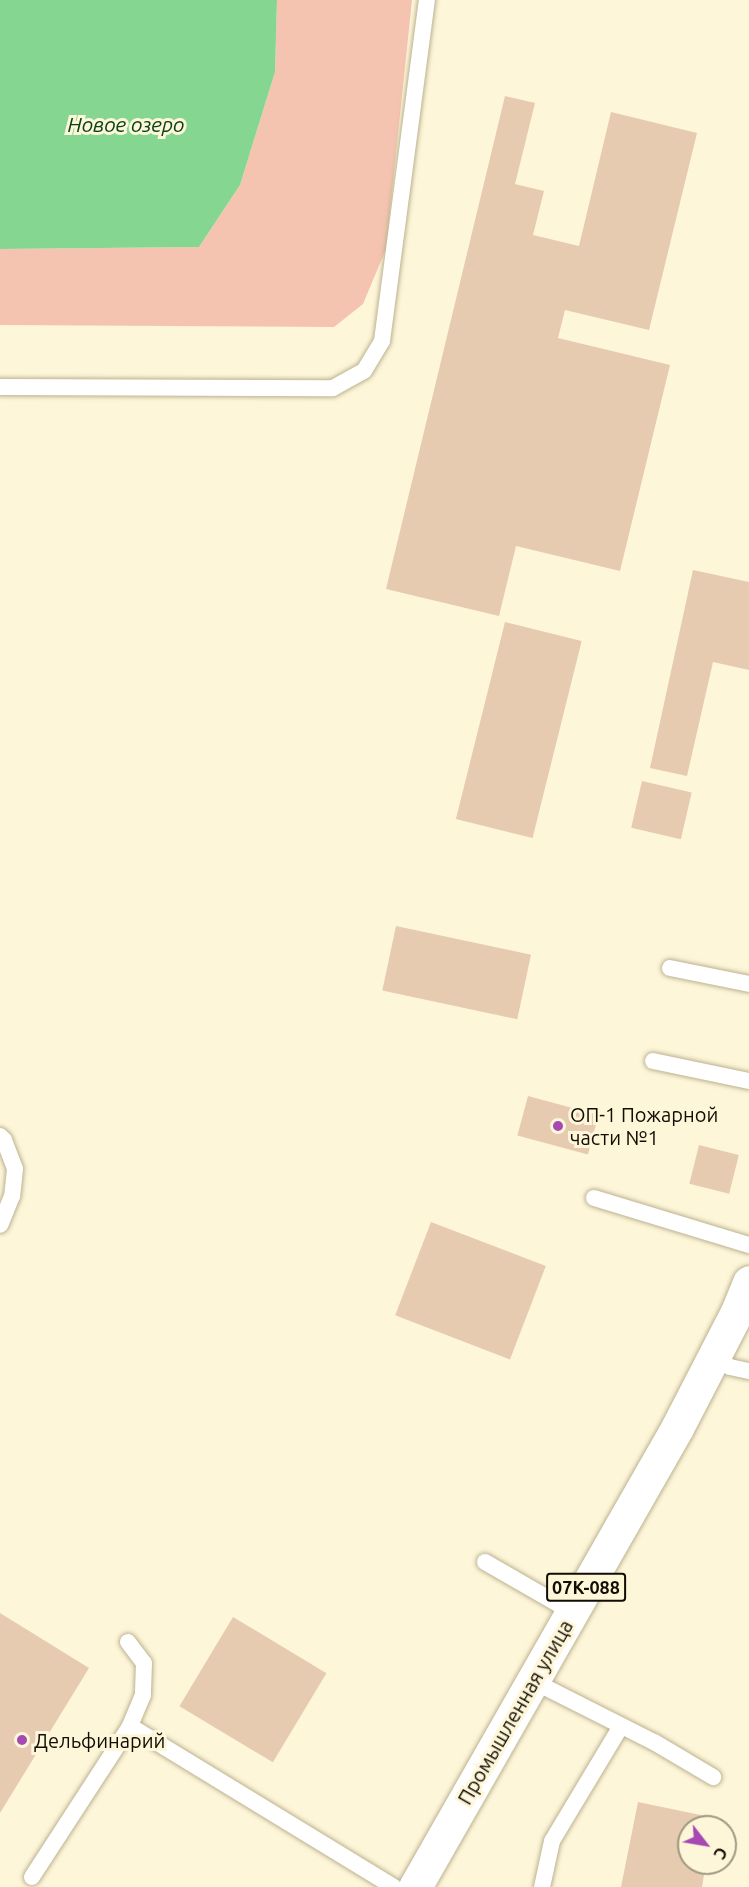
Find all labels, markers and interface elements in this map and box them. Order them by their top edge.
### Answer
water label: Новое озеро [68,111,184,137]
place label: ОП-1 Пожарной части №1 [570,1102,718,1149]
marker: ОП-1 Пожарной части №1 [551,1119,565,1133]
road number: 07К-088 [546,1572,626,1602]
street label: Промышленная улица [452,1615,578,1809]
place label: Дельфинарий [34,1728,165,1752]
marker: Дельфинарий [15,1733,29,1747]
north arrow [677,1815,737,1875]
text: С [710,1844,731,1862]

